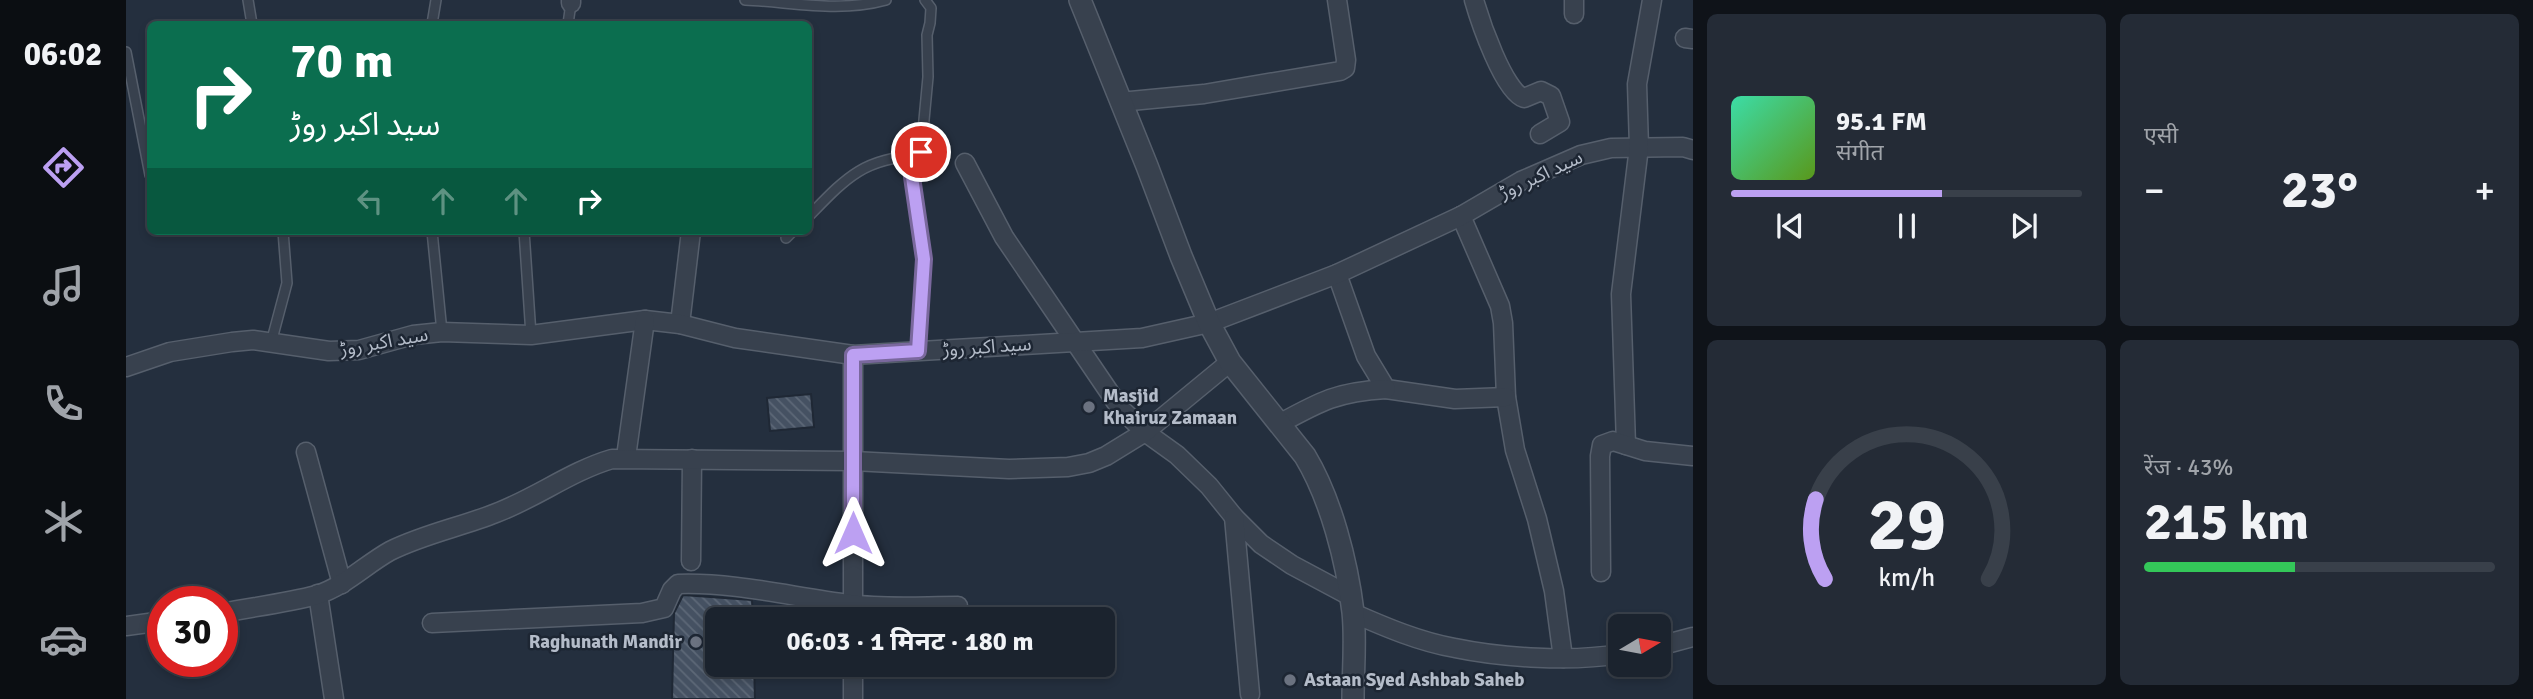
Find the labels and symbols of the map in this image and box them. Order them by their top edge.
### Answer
pin [891,122,951,182]
street label: سید اکبر روڑ [1495,145,1587,205]
street label: سید اکبر روڑ [337,322,430,362]
street label: سید اکبر روڑ [941,332,1032,362]
place label: Masjid Khairuz Zamaan [1103,384,1237,430]
marker: Masjid Khairuz Zamaan [1081,399,1097,415]
position arrow [816,496,890,570]
speed limit sign: 30 [147,586,238,677]
north arrow [1608,614,1671,677]
place label: Raghunath Mandir [529,630,682,654]
marker: Raghunath Mandir [688,634,704,650]
place label: Astaan Syed Ashbab Saheb [1304,668,1524,692]
marker: Astaan Syed Ashbab Saheb [1282,672,1298,688]

